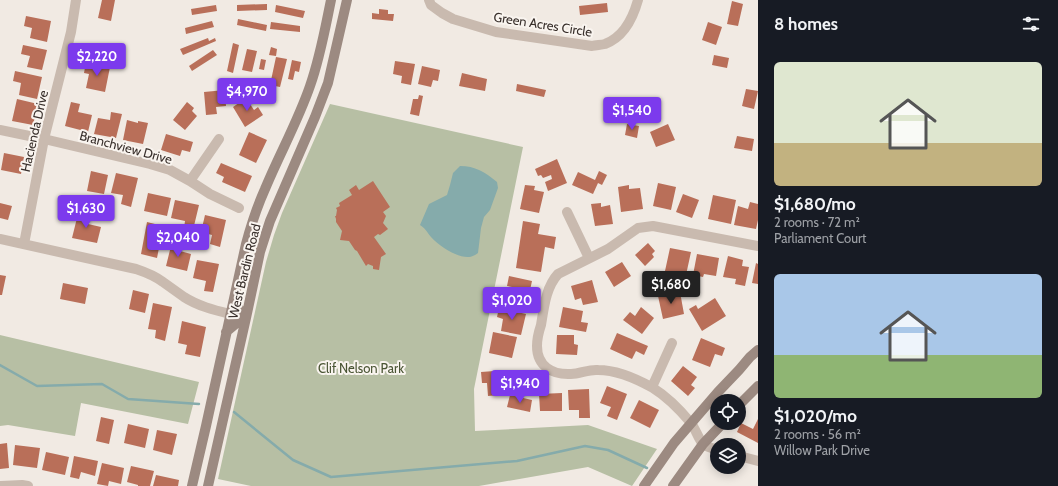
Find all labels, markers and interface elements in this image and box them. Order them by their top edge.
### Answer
street label: Green Acres Circle [493,8,594,40]
icon: filters [1020,13,1042,35]
text: 8 homes [774,14,838,34]
pin: $2,220 [64,43,130,77]
text: $2,220 [77,48,117,64]
pin: $4,970 [214,78,280,112]
text: $4,970 [226,83,268,99]
street label: Hacienda Drive [17,88,51,173]
icon: home [872,88,944,160]
pin: $1,540 [599,97,665,131]
text: $1,540 [612,102,652,118]
street label: Branchview Drive [78,127,174,167]
text: $1,680/mo [774,194,856,214]
pin: $1,630 [53,195,119,229]
text: $1,630 [67,200,105,216]
text: 2 rooms · 72 m² [774,214,860,230]
street label: West Bardin Road [224,222,264,320]
pin: $2,040 [145,224,211,258]
text: $2,040 [156,229,200,245]
text: Parliament Court [774,230,866,246]
pin: $1,680 [638,271,704,305]
text: $1,680 [651,276,691,292]
pin: $1,020 [479,287,545,321]
text: $1,020 [492,292,532,308]
icon: home [872,300,944,372]
park label: Clif Nelson Park [318,360,404,376]
pin: $1,940 [487,370,553,404]
text: $1,940 [500,375,540,391]
map controls [710,394,746,474]
button: locate [710,394,746,430]
text: $1,020/mo [774,406,857,426]
text: 2 rooms · 56 m² [774,426,861,442]
button: layers [710,438,746,474]
text: Willow Park Drive [774,442,870,458]

